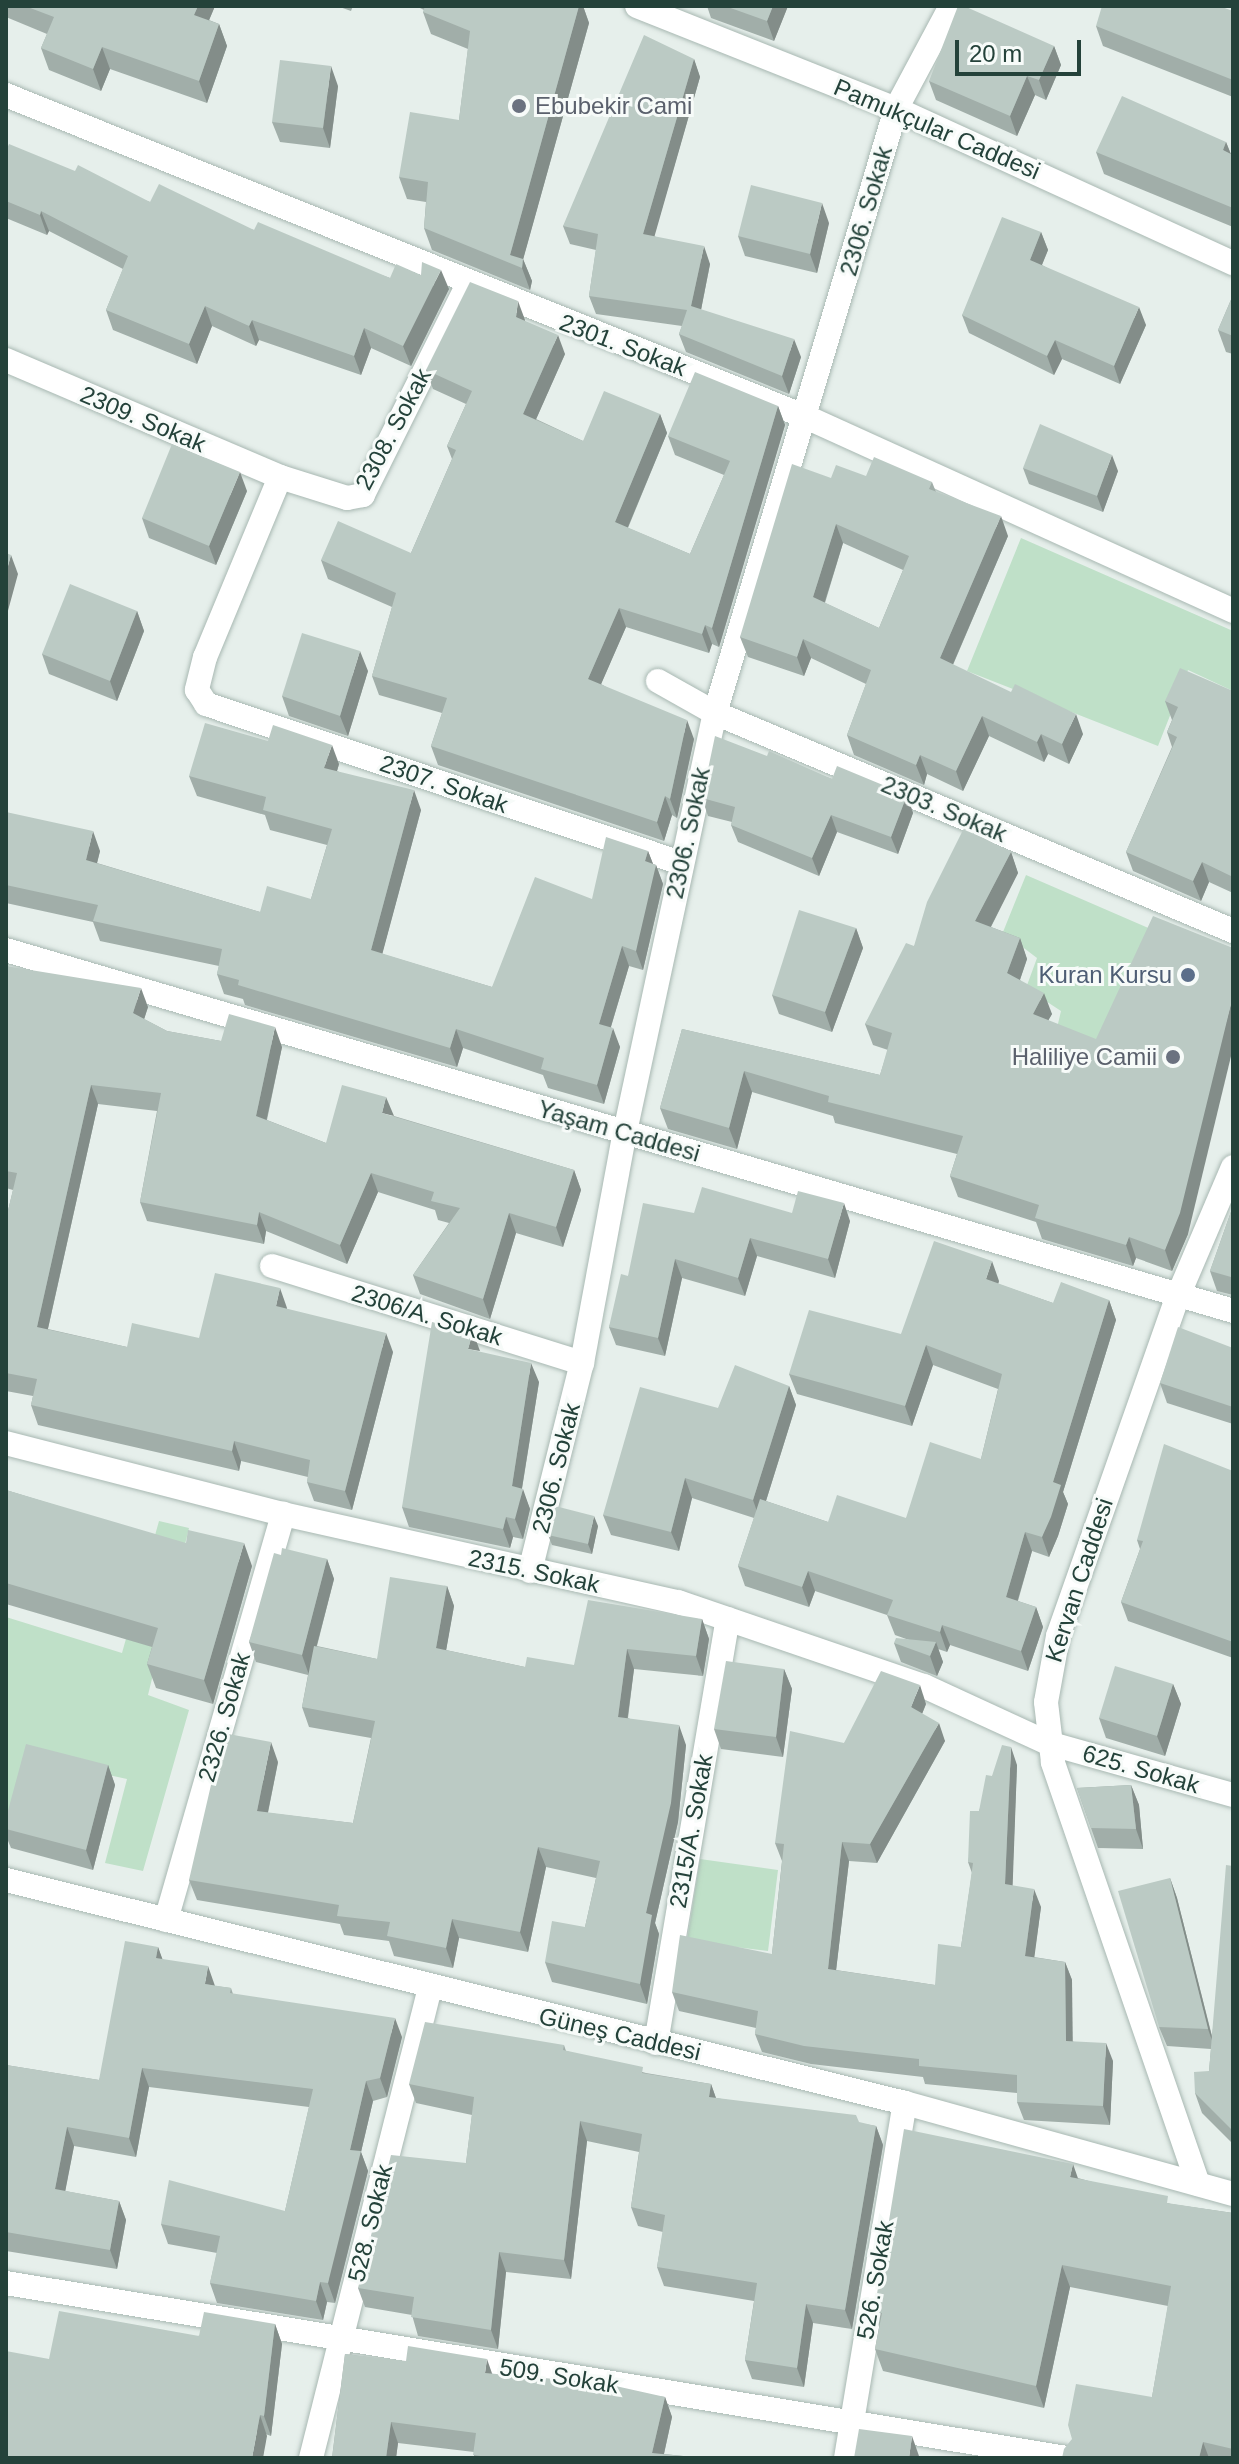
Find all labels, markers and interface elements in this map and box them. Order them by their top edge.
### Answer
scale bar [959,24,1085,74]
text: 20 m [969,40,1022,67]
street label: Pamukçular Caddesi [829,72,1045,186]
place label: Ebubekir Cami [535,92,692,120]
marker: Ebubekir Cami [510,97,528,115]
street label: 2306. Sokak [834,143,898,279]
street label: 2301. Sokak [556,308,690,382]
street label: 2308. Sokak [349,363,437,495]
street label: 2309. Sokak [76,380,210,458]
street label: 2307. Sokak [376,749,512,819]
street label: 2306. Sokak [660,765,716,901]
street label: 2303. Sokak [877,770,1011,848]
place label: Kuran Kursu [1039,961,1172,989]
marker: Kuran Kursu [1179,966,1197,984]
place label: Haliliye Camii [1012,1043,1157,1071]
marker: Haliliye Camii [1164,1048,1182,1066]
street label: Yaşam Caddesi [534,1094,704,1168]
street label: 2306/A. Sokak [348,1278,506,1352]
street label: 2306. Sokak [526,1400,586,1536]
street label: Kervan Caddesi [1039,1494,1119,1666]
street label: 2315. Sokak [466,1543,602,1599]
street label: 2326. Sokak [192,1649,256,1785]
street label: 625. Sokak [1079,1739,1203,1799]
street label: 2315/A. Sokak [663,1752,719,1910]
street label: Güneş Caddesi [536,2001,704,2067]
street label: 528. Sokak [342,2161,398,2285]
street label: 526. Sokak [850,2218,900,2342]
street label: 509. Sokak [497,2352,621,2400]

